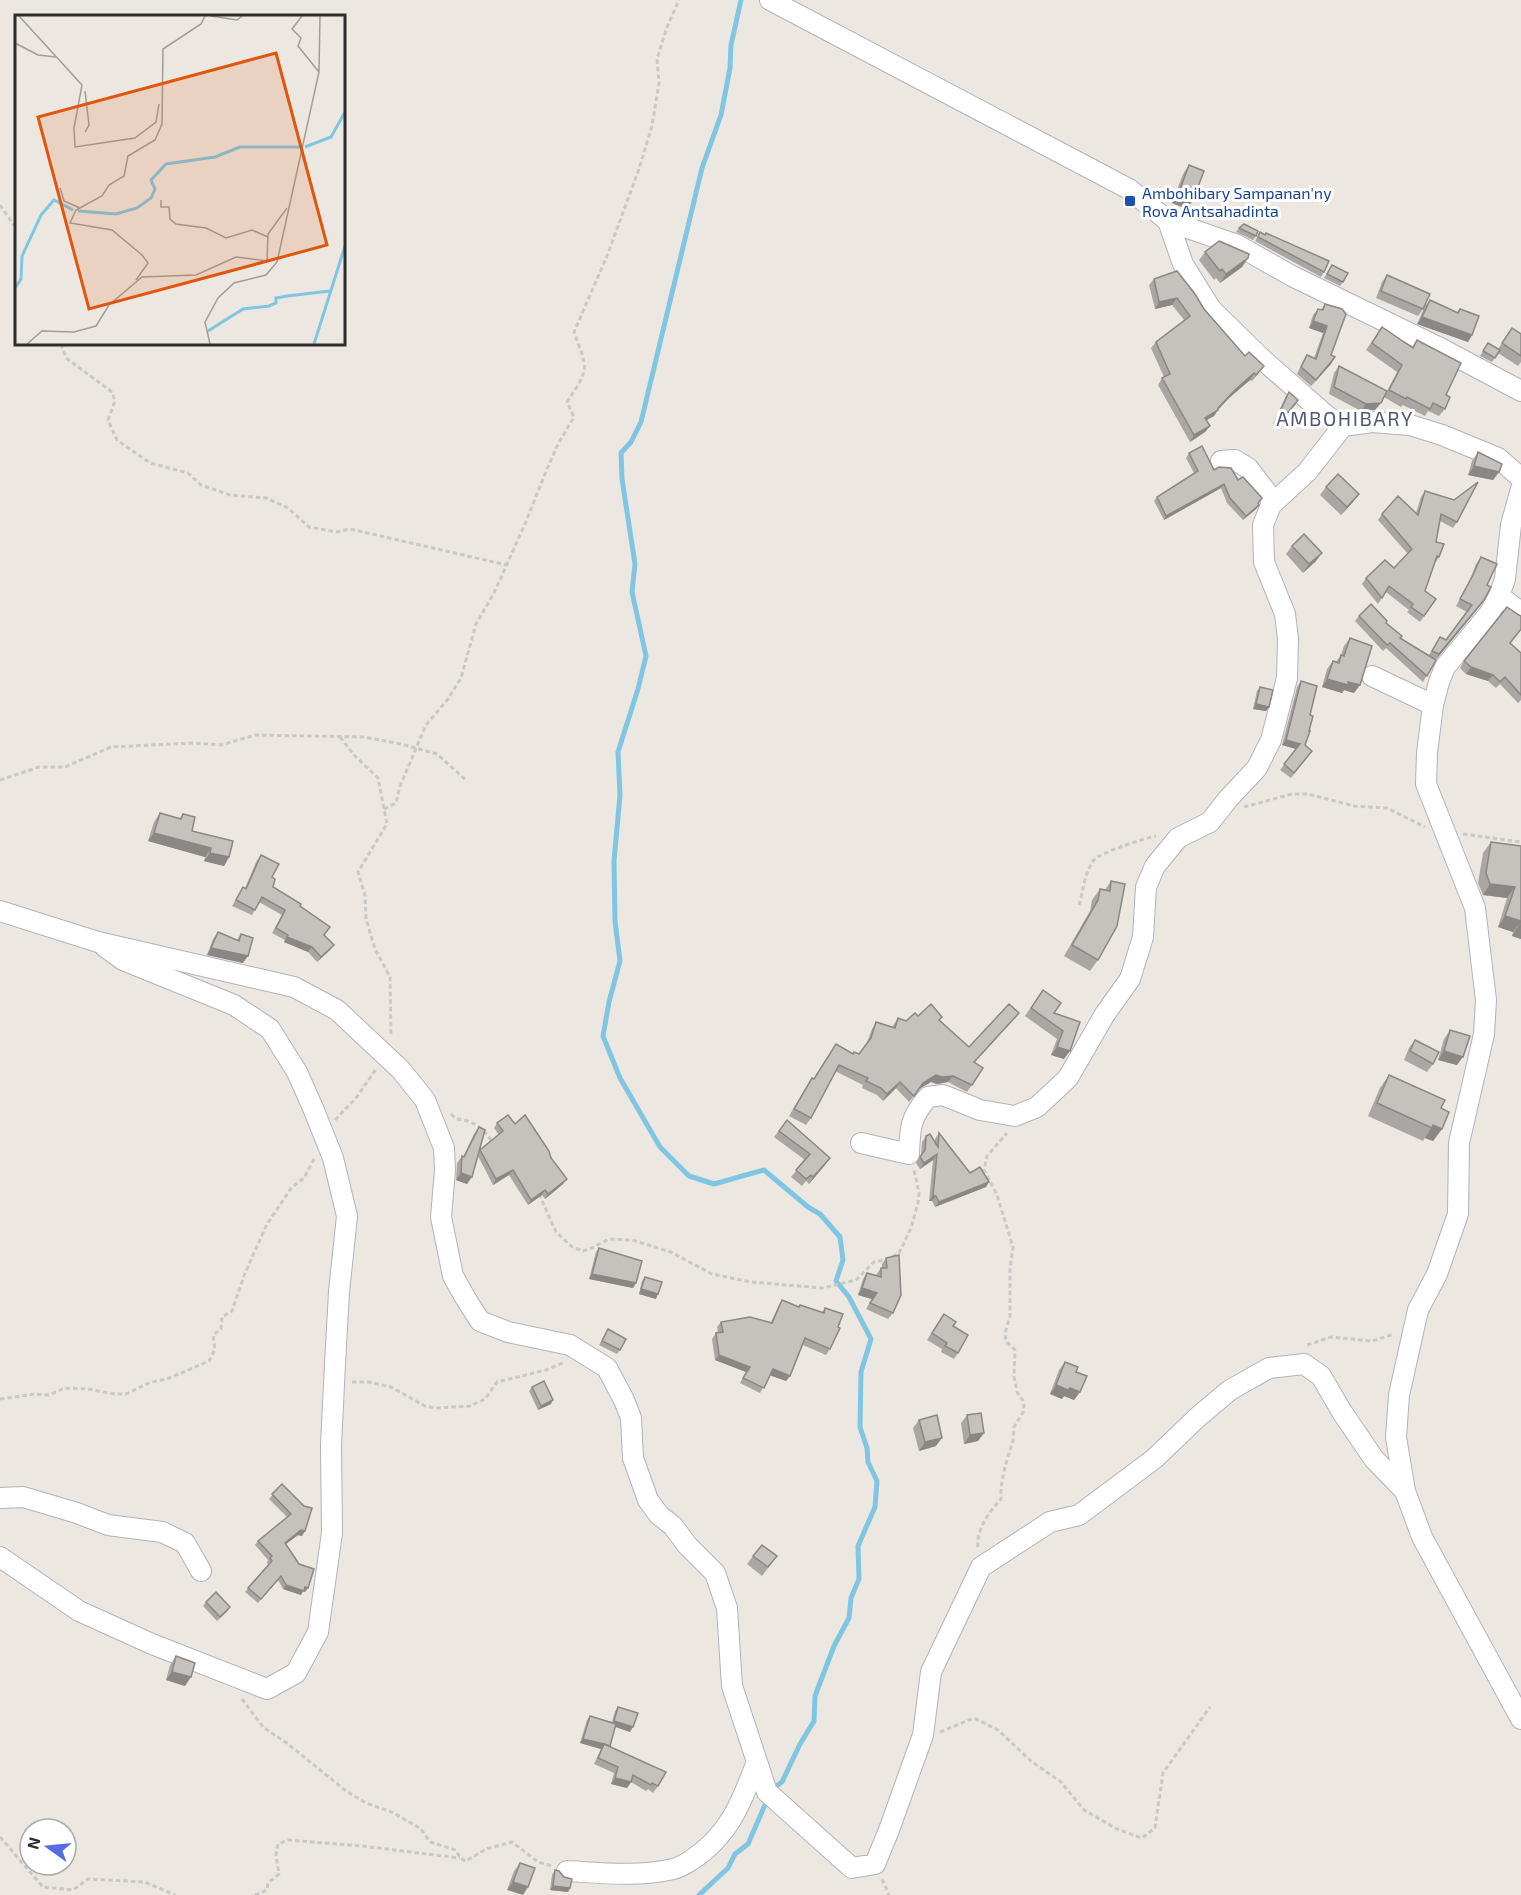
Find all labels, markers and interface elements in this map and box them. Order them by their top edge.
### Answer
inset map [15,15,345,345]
place label: Ambohibary Sampanan'ny Rova Antsahadinta [1142,183,1332,220]
marker: Ambohibary Sampanan'ny Rova Antsahadinta [1123,194,1137,208]
district label: AMBOHIBARY [1276,406,1414,430]
north arrow [18,1817,78,1877]
text: N [22,1835,44,1851]

